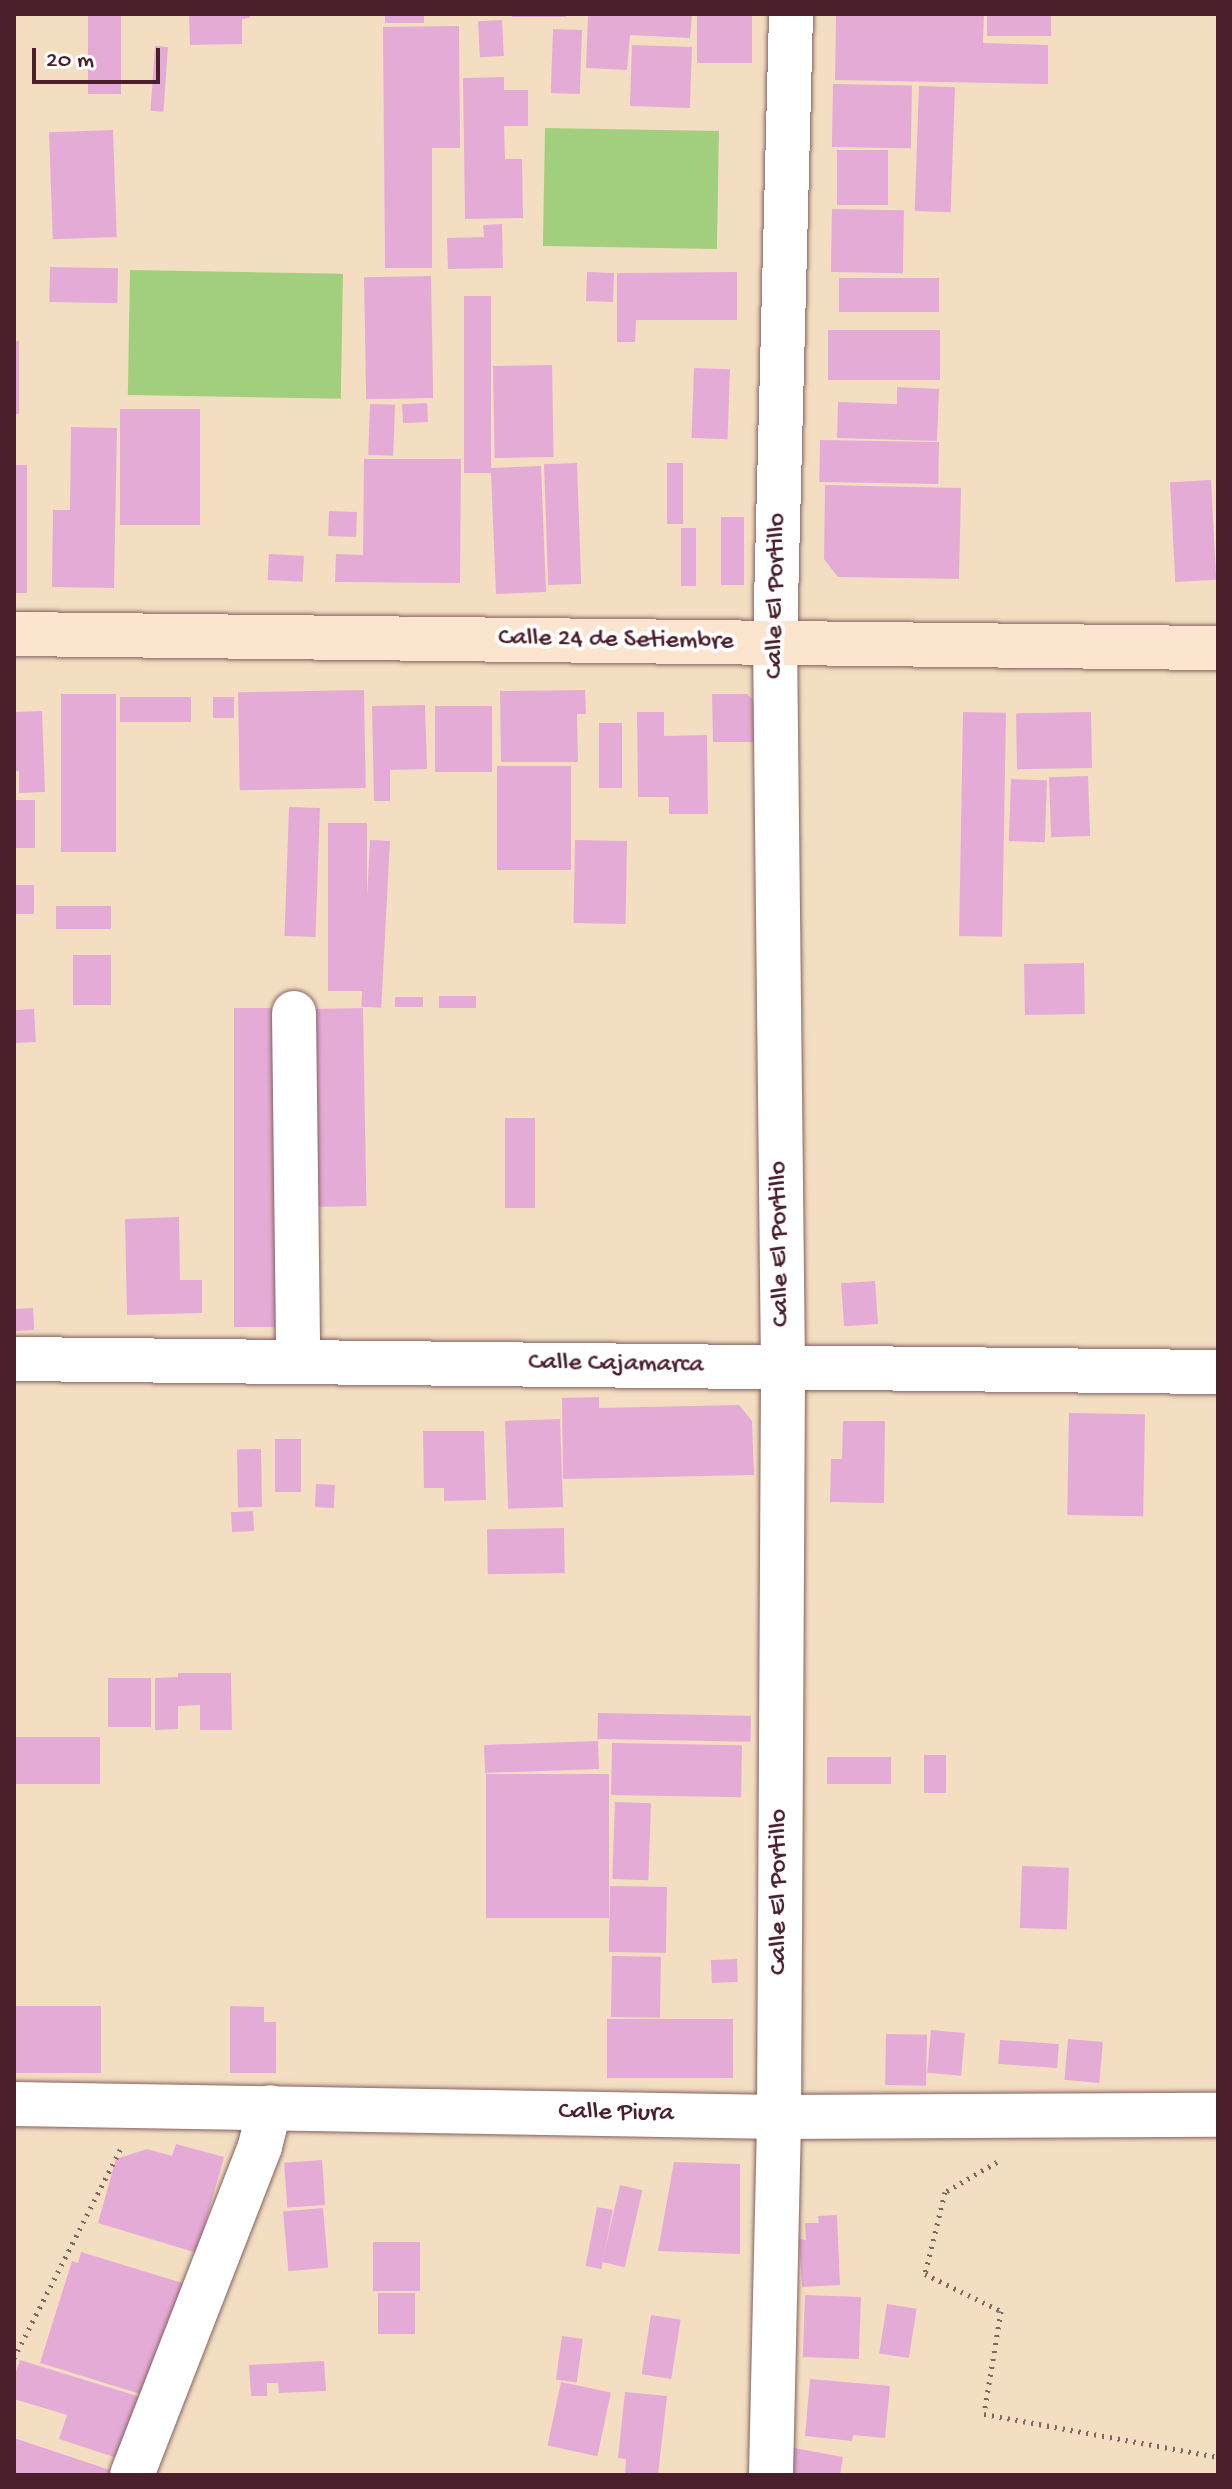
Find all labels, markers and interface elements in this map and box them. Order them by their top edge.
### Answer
scale bar [36,32,164,82]
text: 20 m [46,47,94,76]
street label: Calle El Portillo [760,513,794,679]
street label: Calle 24 de Setiembre [498,623,734,659]
street label: Calle El Portillo [764,1161,798,1327]
street label: Calle Cajamarca [528,1348,704,1382]
street label: Calle El Portillo [764,1809,796,1975]
street label: Calle Piura [558,2097,674,2131]

